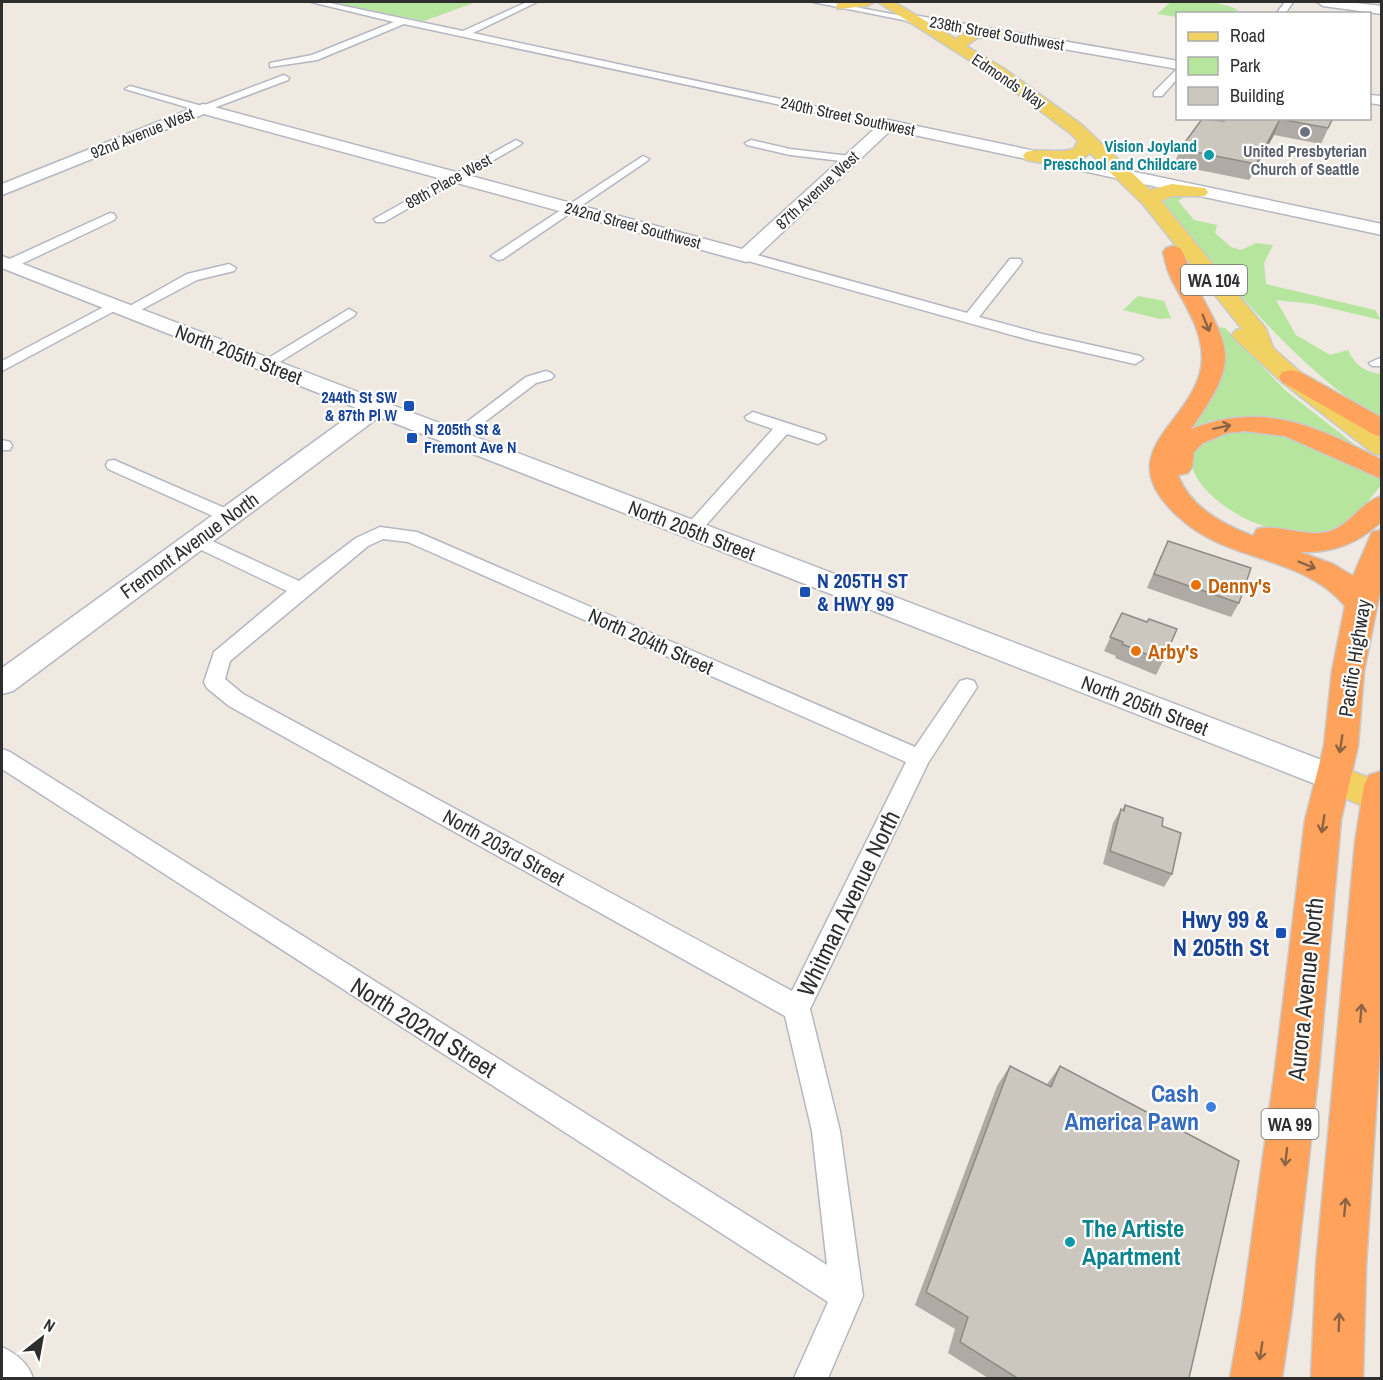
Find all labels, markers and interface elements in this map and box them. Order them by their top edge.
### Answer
street label: 238th Street Southwest [928,10,1066,56]
legend [1176,12,1371,120]
text: Road [1230,23,1265,48]
street label: Edmonds Way [968,48,1051,114]
text: Park [1230,53,1261,78]
text: Building [1230,83,1285,108]
street label: 240th Street Southwest [779,91,917,141]
street label: 92nd Avenue West [87,102,197,164]
marker: United Presbyterian Church of Seattle [1298,125,1312,139]
place label: Vision Joyland Preschool and Childcare [1043,135,1197,175]
place label: United Presbyterian Church of Seattle [1243,140,1367,180]
street label: 87th Avenue West [771,146,864,234]
street label: 89th Place West [401,148,495,214]
marker: Vision Joyland Preschool and Childcare [1202,148,1216,162]
street label: 242nd Street Southwest [563,196,704,254]
road number: WA 104 [1181,265,1247,295]
one-way arrow [1201,314,1212,332]
street label: North 205th Street [172,317,307,391]
place label: 244th St SW & 87th Pl W [321,386,398,426]
marker: 244th St SW & 87th Pl W [402,399,416,413]
place label: N 205th St & Fremont Ave N [424,418,516,458]
one-way arrow [1212,421,1231,433]
marker: N 205th St & Fremont Ave N [405,431,419,445]
street label: Fremont Avenue North [114,486,264,604]
street label: North 205th Street [625,493,760,567]
one-way arrow [1297,561,1316,572]
place label: N 205TH ST & HWY 99 [817,567,908,617]
place label: Denny's [1208,572,1271,599]
marker: Denny's [1189,578,1203,592]
marker: N 205TH ST & HWY 99 [798,585,812,599]
street label: Pacific Highway [1331,597,1377,719]
street label: North 204th Street [584,601,718,681]
place label: Arby's [1148,638,1198,665]
marker: Arby's [1129,644,1143,658]
street label: North 205th Street [1078,668,1213,742]
one-way arrow [1335,733,1346,753]
street label: North 203rd Street [438,802,570,892]
street label: Whitman Avenue North [789,805,907,1001]
one-way arrow [1318,813,1329,833]
street label: Aurora Avenue North [1279,896,1331,1083]
place label: Hwy 99 & N 205th St [1173,903,1269,963]
marker: Hwy 99 & N 205th St [1274,926,1288,940]
street label: North 202nd Street [345,969,503,1085]
one-way arrow [1356,1003,1367,1023]
place label: Cash America Pawn [1064,1077,1199,1137]
marker: Cash America Pawn [1204,1100,1218,1114]
road number: WA 99 [1262,1109,1318,1139]
one-way arrow [1280,1147,1291,1167]
one-way arrow [1340,1198,1351,1218]
place label: The Artiste Apartment [1082,1212,1184,1272]
marker: The Artiste Apartment [1063,1235,1077,1249]
north arrow [12,1308,72,1368]
text: N [40,1313,59,1337]
one-way arrow [1333,1313,1345,1333]
one-way arrow [1255,1340,1266,1360]

